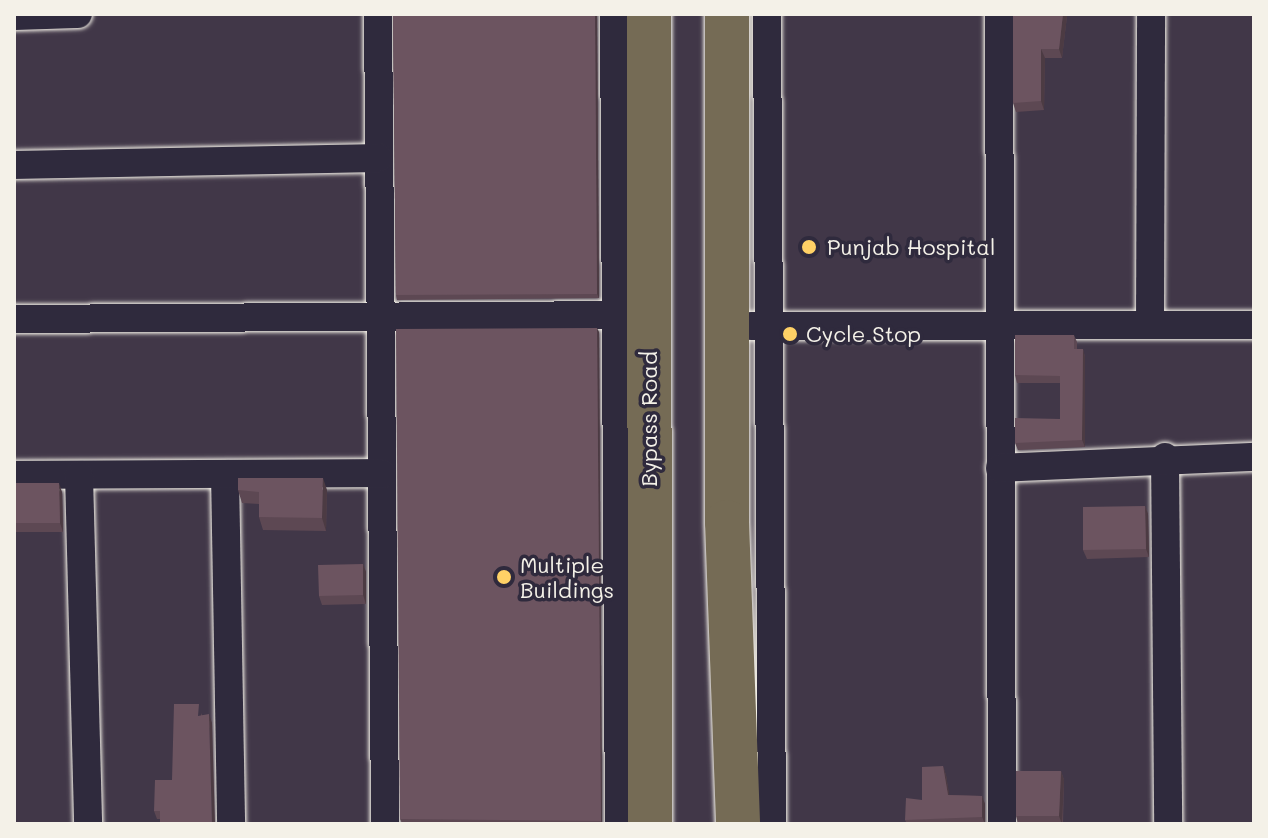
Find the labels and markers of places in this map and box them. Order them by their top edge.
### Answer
place label: Punjab Hospital [827,234,995,260]
marker: Punjab Hospital [798,236,820,258]
place label: Cycle Stop [806,321,921,347]
marker: Cycle Stop [781,325,799,343]
place label: Multiple Buildings [520,551,614,602]
marker: Multiple Buildings [495,568,513,586]

